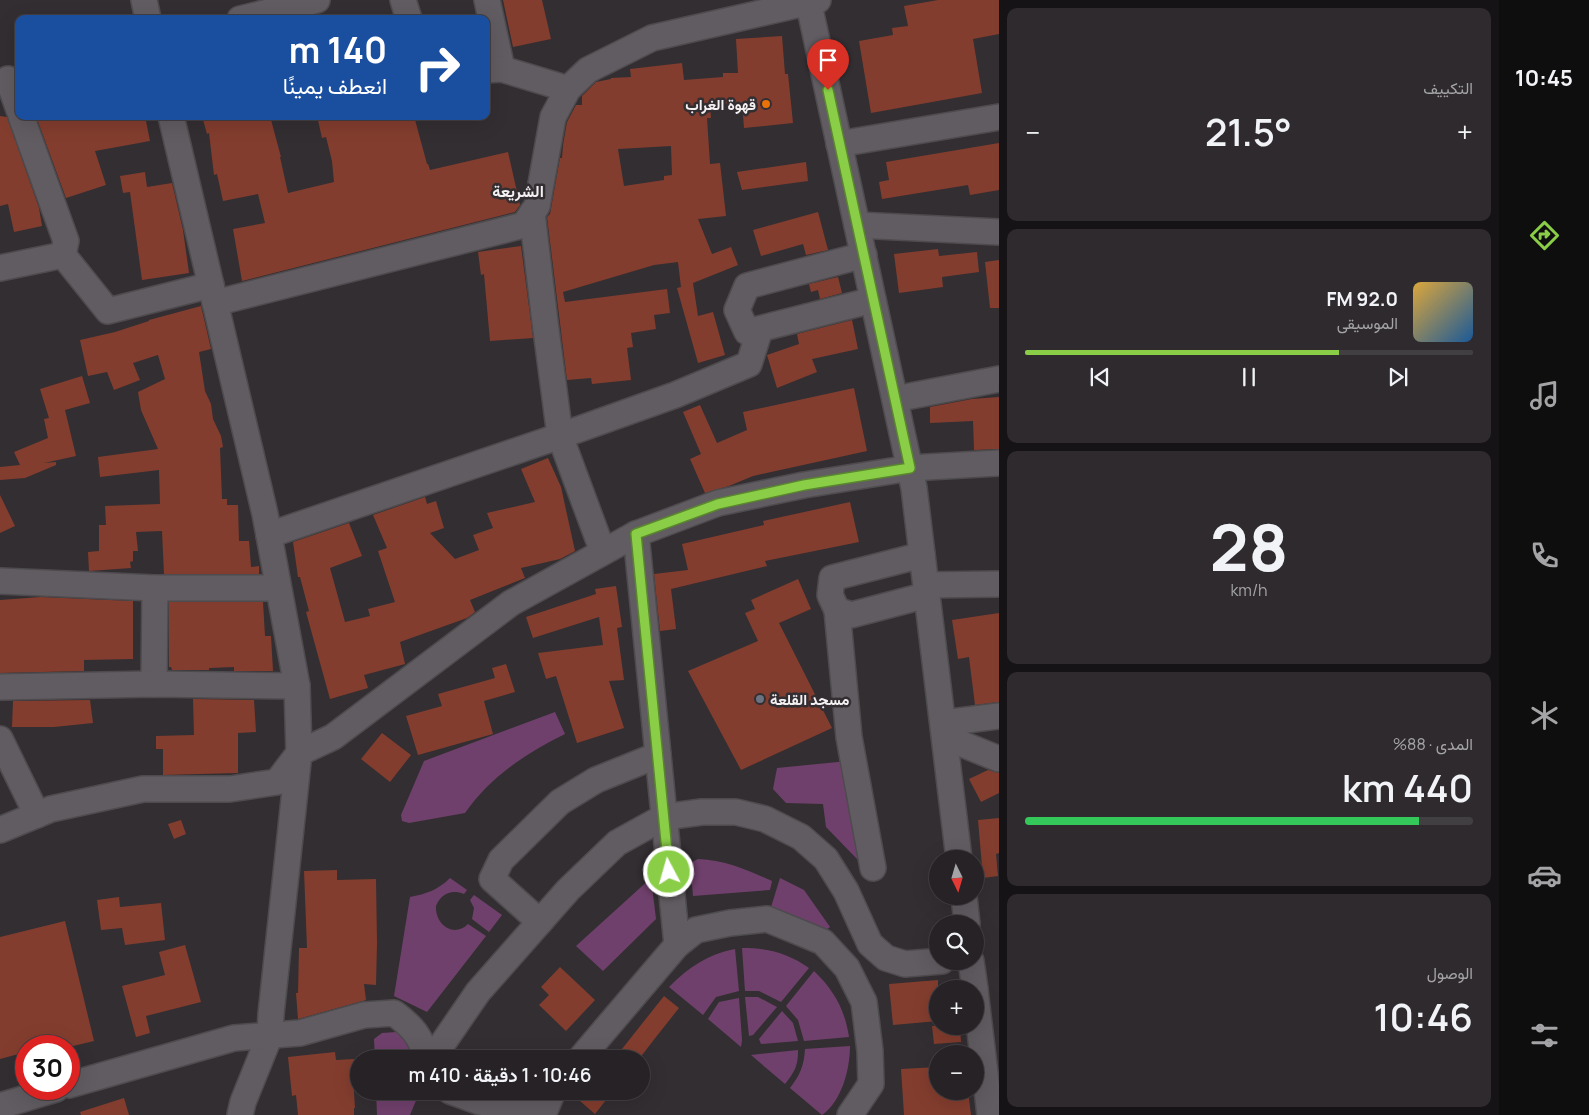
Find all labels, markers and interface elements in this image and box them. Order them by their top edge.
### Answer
text: 140 m [289,26,387,74]
icon: right [405,35,470,100]
pin [807,39,849,90]
icon: arrive [814,46,842,74]
text: 10:45 [1515,63,1573,93]
text: انعطف يمينًا [283,71,387,101]
text: التكييف [1423,77,1473,99]
place label: قهوة الغراب [685,94,756,115]
marker: قهوة الغراب [760,98,772,110]
text: 21.5° [1205,105,1292,157]
text: − [1025,113,1040,151]
text: + [1457,113,1473,151]
district label: الشريعة [492,180,544,202]
icon: directions [1527,218,1562,253]
text: 92.0 FM [1327,286,1398,312]
text: الموسيقى [1337,312,1398,334]
icon: previous [1086,363,1114,391]
icon: pause [1235,363,1263,391]
icon: next [1384,363,1412,391]
icon: music [1527,378,1562,413]
text: 28 [1210,502,1288,591]
icon: phone [1527,538,1562,573]
text: km/h [1230,579,1268,601]
place label: مسجد القلعة [770,689,849,710]
marker: مسجد القلعة [754,693,766,705]
icon: climate [1527,698,1562,733]
text: المدى · 88% [1393,733,1473,755]
text: 440 km [1342,761,1473,813]
position arrow [642,845,694,897]
north arrow [929,850,984,905]
map controls [929,850,984,1100]
icon: car [1527,858,1562,893]
button: search [929,915,984,970]
text: الوصول [1427,962,1473,984]
button: + [929,980,984,1035]
text: 10:46 [1374,990,1473,1042]
icon: filters [1527,1018,1562,1053]
speed limit sign: 30 [15,1035,80,1100]
button: − [929,1045,984,1100]
text: 10:46 · 1 دقيقة · 410 m [408,1062,592,1088]

